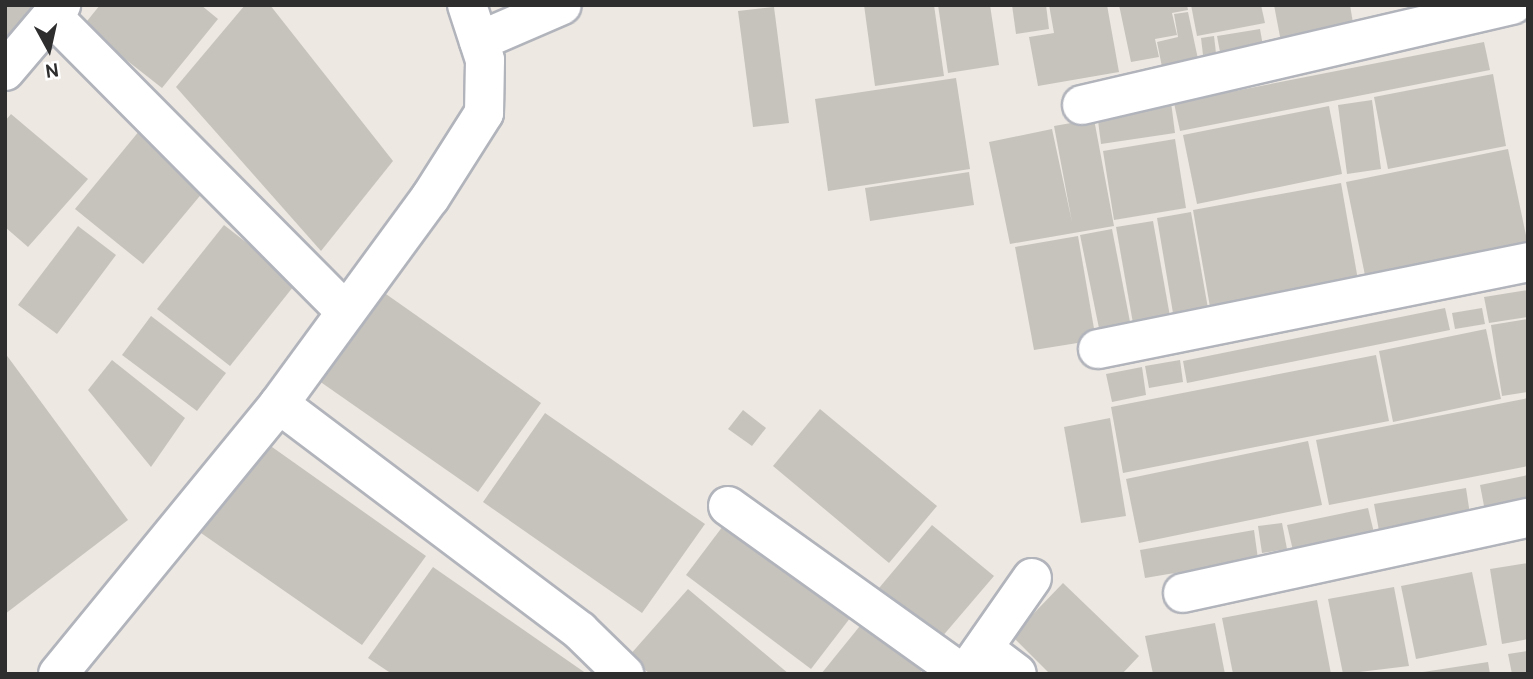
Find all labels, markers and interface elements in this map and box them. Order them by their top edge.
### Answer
north arrow [14,14,84,84]
text: N [44,58,60,83]

